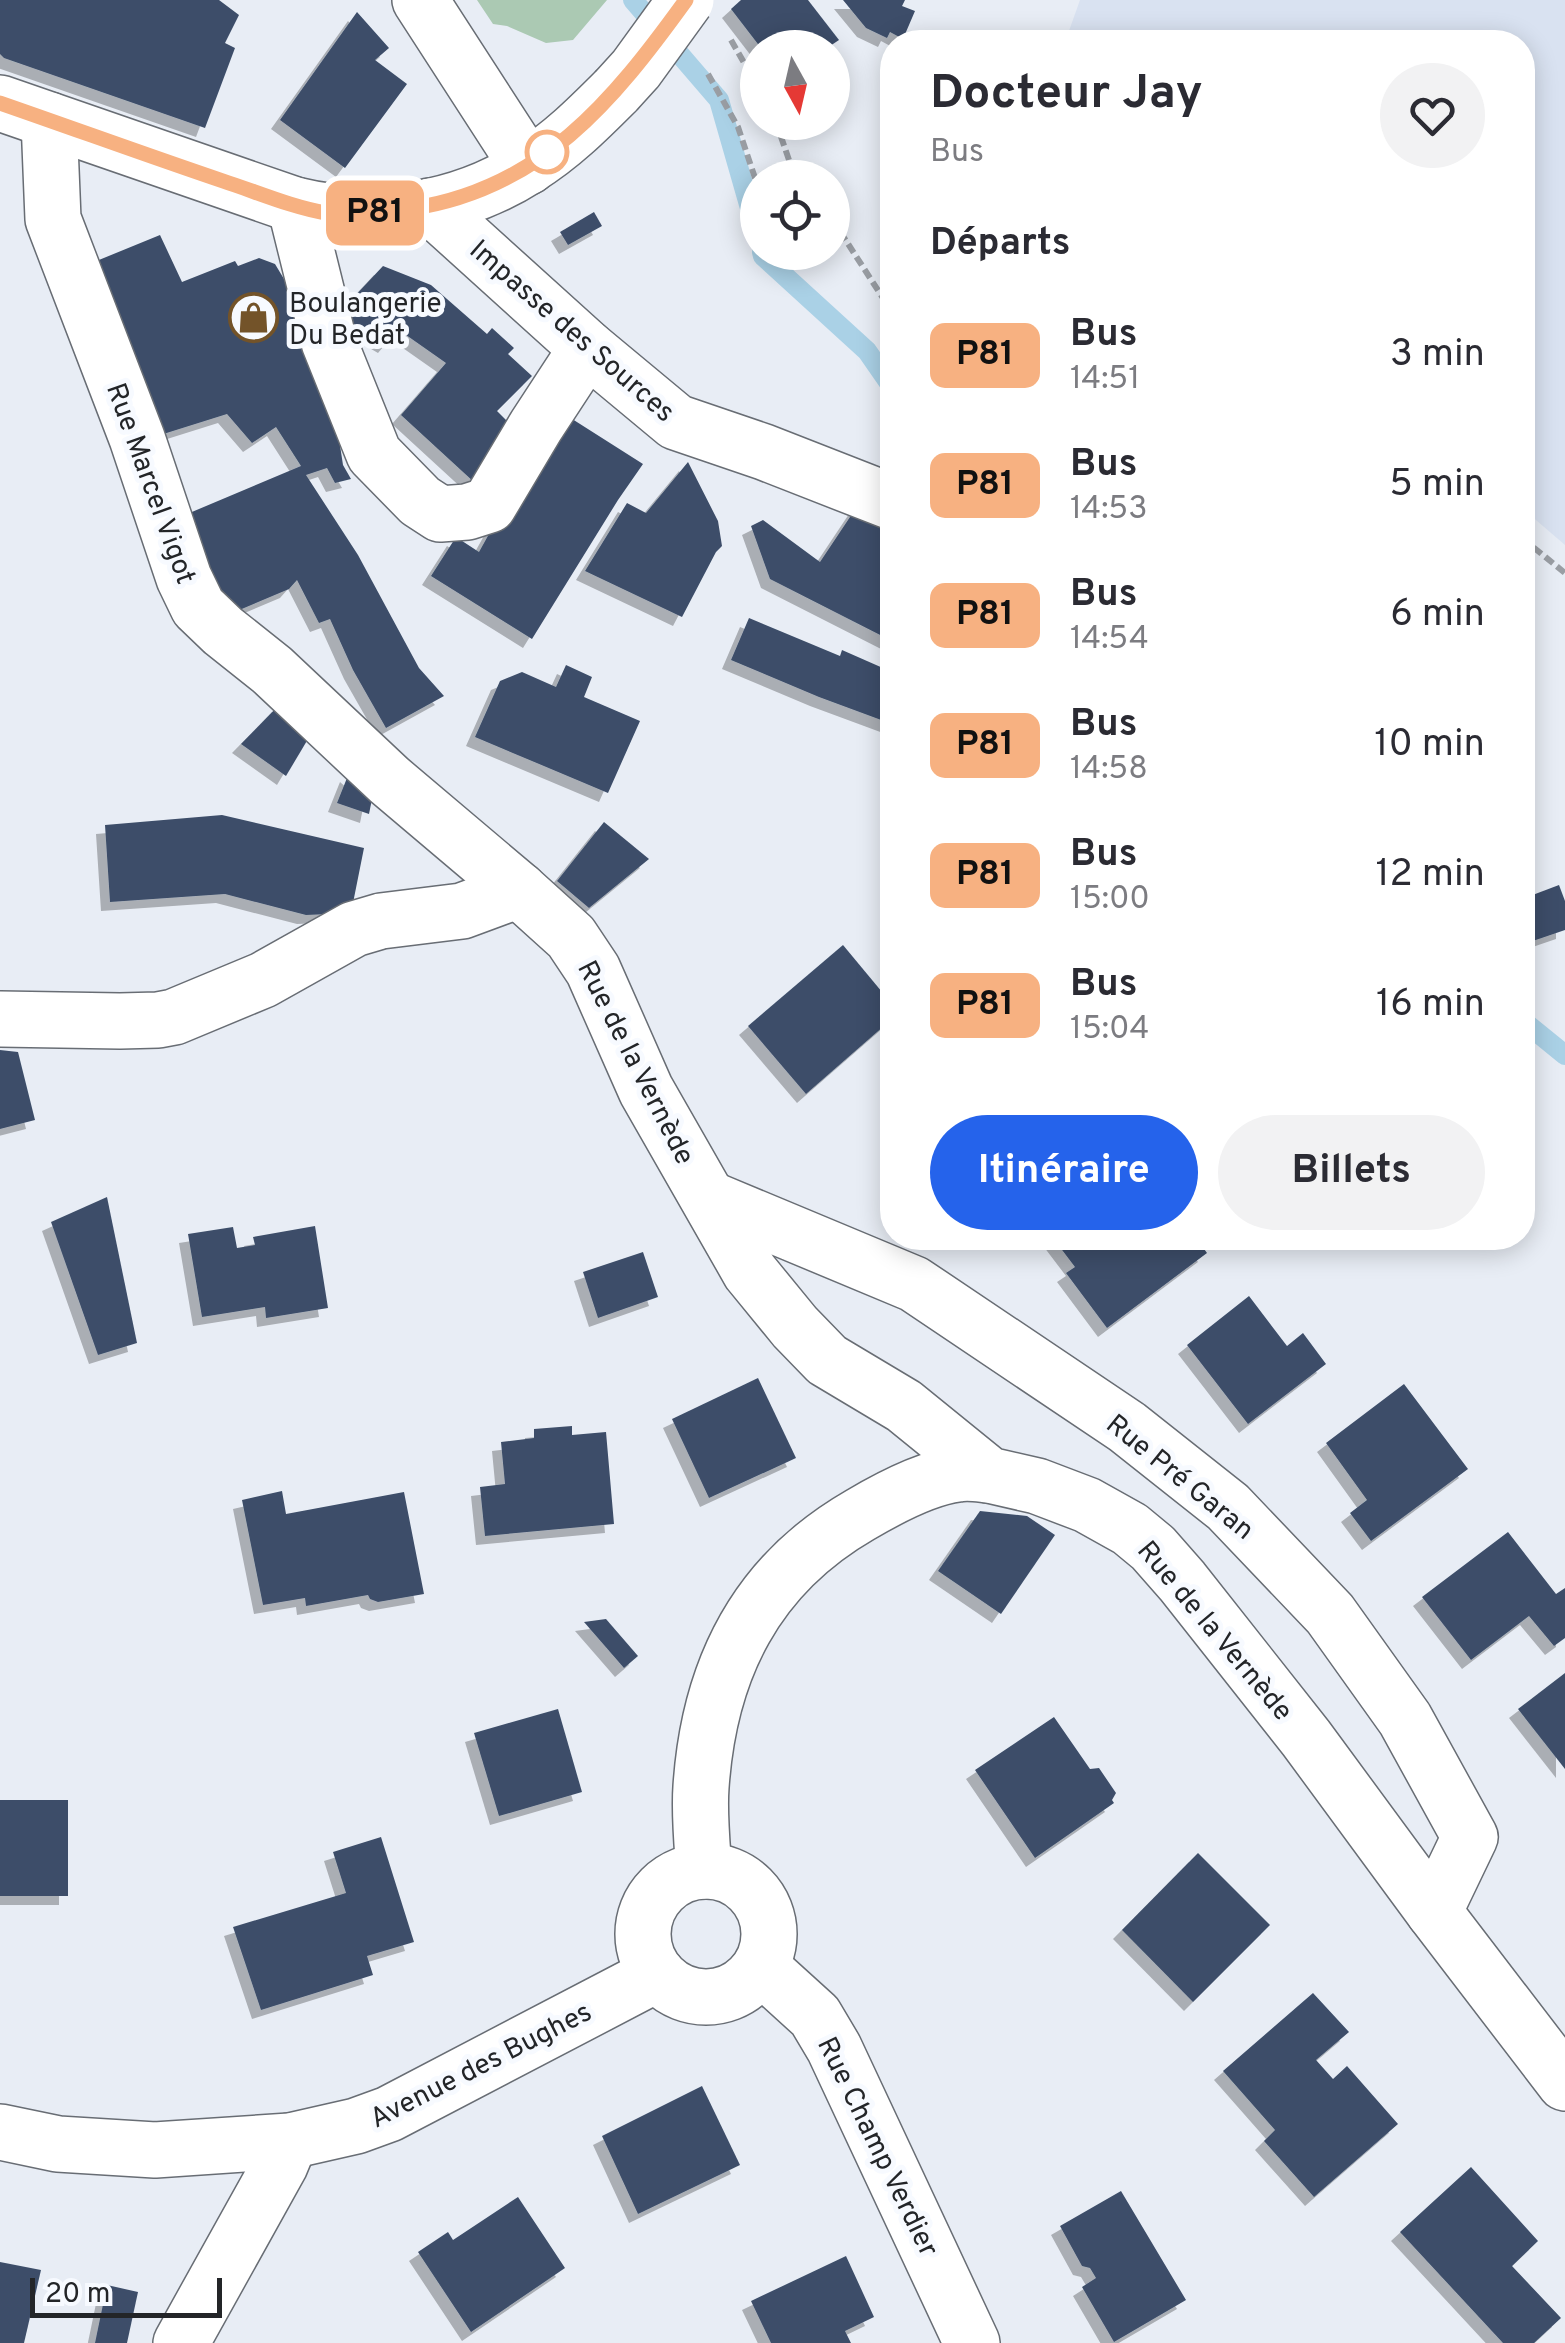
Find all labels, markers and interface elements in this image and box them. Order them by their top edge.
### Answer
north arrow [740,30,850,140]
map controls [740,30,850,270]
button: heart [1380,63,1485,168]
text: Docteur Jay [930,65,1203,125]
unlabelled marker [526,131,568,173]
text: Bus [930,133,984,173]
button: locate [740,160,850,270]
line badge: P81 [318,180,432,246]
text: P81 [346,191,404,235]
text: Départs [930,220,1070,269]
street label: Impasse des Sources [461,233,681,431]
place label: Boulangerie Du Bedat [289,287,442,355]
shop icon: Boulangerie Du Bedat [228,292,280,344]
text: Bus [1070,311,1137,360]
text: 3 min [1390,331,1485,380]
text: P81 [956,333,1014,377]
text: 14:51 [1070,360,1140,400]
street label: Rue Marcel Vigot [96,379,202,590]
text: Bus [1070,441,1137,490]
text: 5 min [1389,461,1485,510]
text: P81 [956,463,1014,507]
text: 14:53 [1070,490,1148,530]
text: Bus [1070,571,1137,620]
text: 6 min [1390,591,1485,640]
text: P81 [956,593,1014,637]
text: 14:54 [1070,620,1149,660]
text: Bus [1070,701,1137,750]
text: 10 min [1374,721,1485,770]
text: P81 [956,723,1014,767]
text: 14:58 [1070,750,1148,790]
text: Bus [1070,831,1137,880]
text: 12 min [1375,851,1485,900]
text: P81 [956,853,1014,897]
text: 15:00 [1070,880,1150,920]
street label: Rue de la Vernède [567,955,701,1171]
text: Bus [1070,961,1137,1010]
text: 16 min [1376,981,1485,1030]
text: P81 [956,983,1014,1027]
text: 15:04 [1070,1010,1149,1050]
button: Itinéraire [930,1115,1198,1230]
button: Billets [1218,1115,1485,1230]
street label: Rue Pré Garan [1098,1408,1261,1549]
street label: Rue de la Vernède [1128,1534,1300,1729]
street label: Avenue des Bughes [364,1995,598,2138]
street label: Rue Champ Verdier [807,2031,945,2263]
scale bar [30,2273,222,2318]
text: 20 m [45,2277,110,2313]

